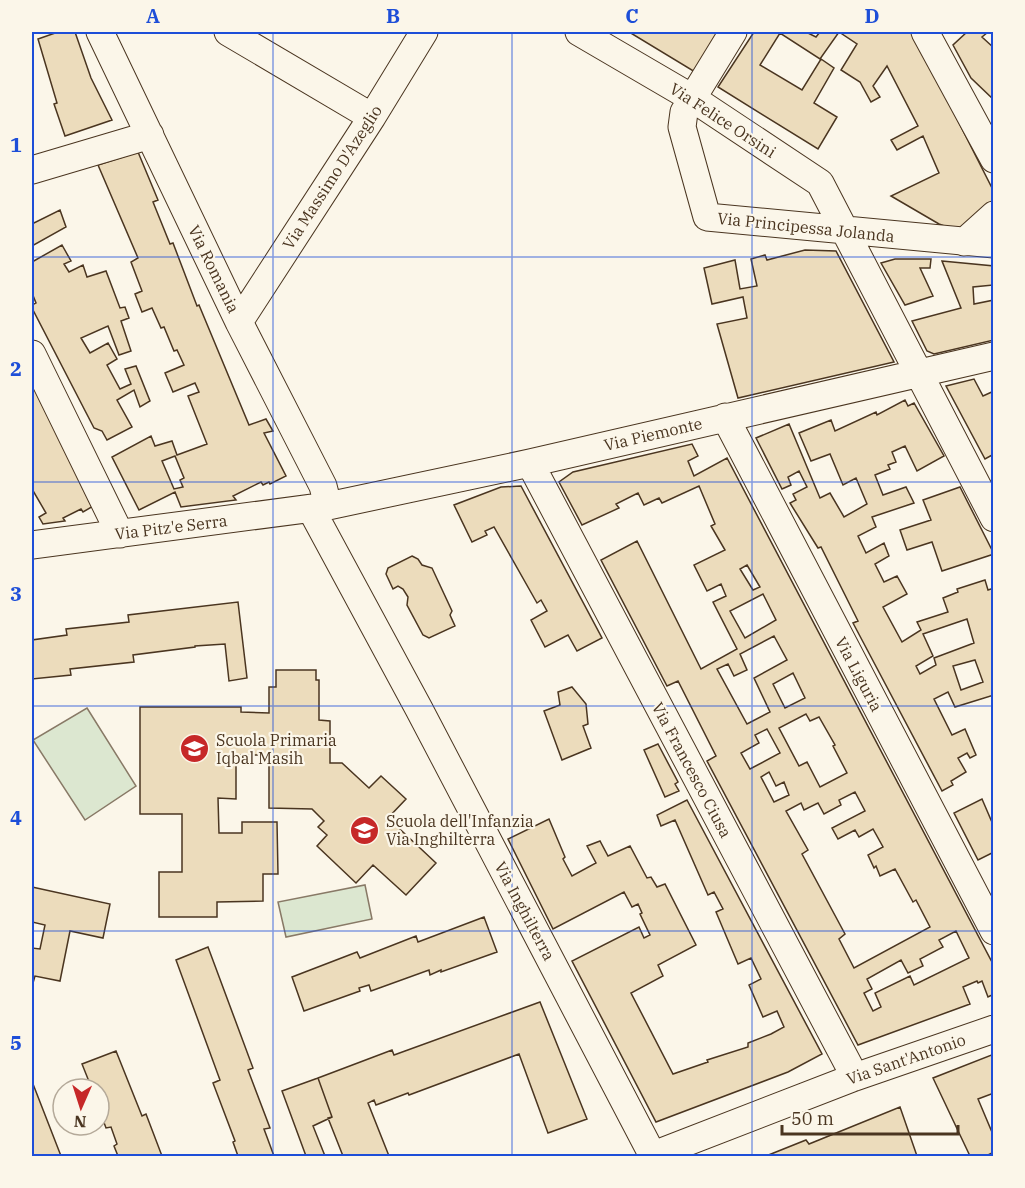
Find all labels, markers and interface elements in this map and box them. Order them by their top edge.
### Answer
text: A [146,2,160,29]
text: B [386,2,400,29]
text: C [625,2,639,29]
text: D [864,2,880,29]
street label: Via Felice Orsini [666,78,780,162]
street label: Via Massimo D'Azeglio [278,101,386,253]
text: 1 [10,131,22,158]
street label: Via Principessa Jolanda [716,208,896,246]
street label: Via Romania [184,222,244,316]
text: 2 [10,355,22,382]
street label: Via Piemonte [602,413,704,455]
street label: Via Pitz'e Serra [114,510,229,544]
text: 3 [10,580,22,607]
street label: Via Liguria [831,633,887,715]
street label: Via Francesco Ciusa [648,699,736,841]
place label: Scuola Primaria Iqbal Masih [216,730,337,768]
school or university icon: Scuola Primaria Iqbal Masih [179,733,211,765]
text: 4 [10,804,22,831]
place label: Scuola dell'Infanzia Via Inghilterra [386,811,534,849]
school or university icon: Scuola dell'Infanzia Via Inghilterra [349,814,381,846]
street label: Via Inghilterra [491,858,560,964]
text: 5 [10,1029,22,1056]
street label: Via Sant'Antonio [844,1029,968,1089]
north arrow [51,1077,111,1137]
scale bar [782,1098,958,1136]
text: 50 m [791,1107,834,1130]
text: N [73,1112,87,1132]

